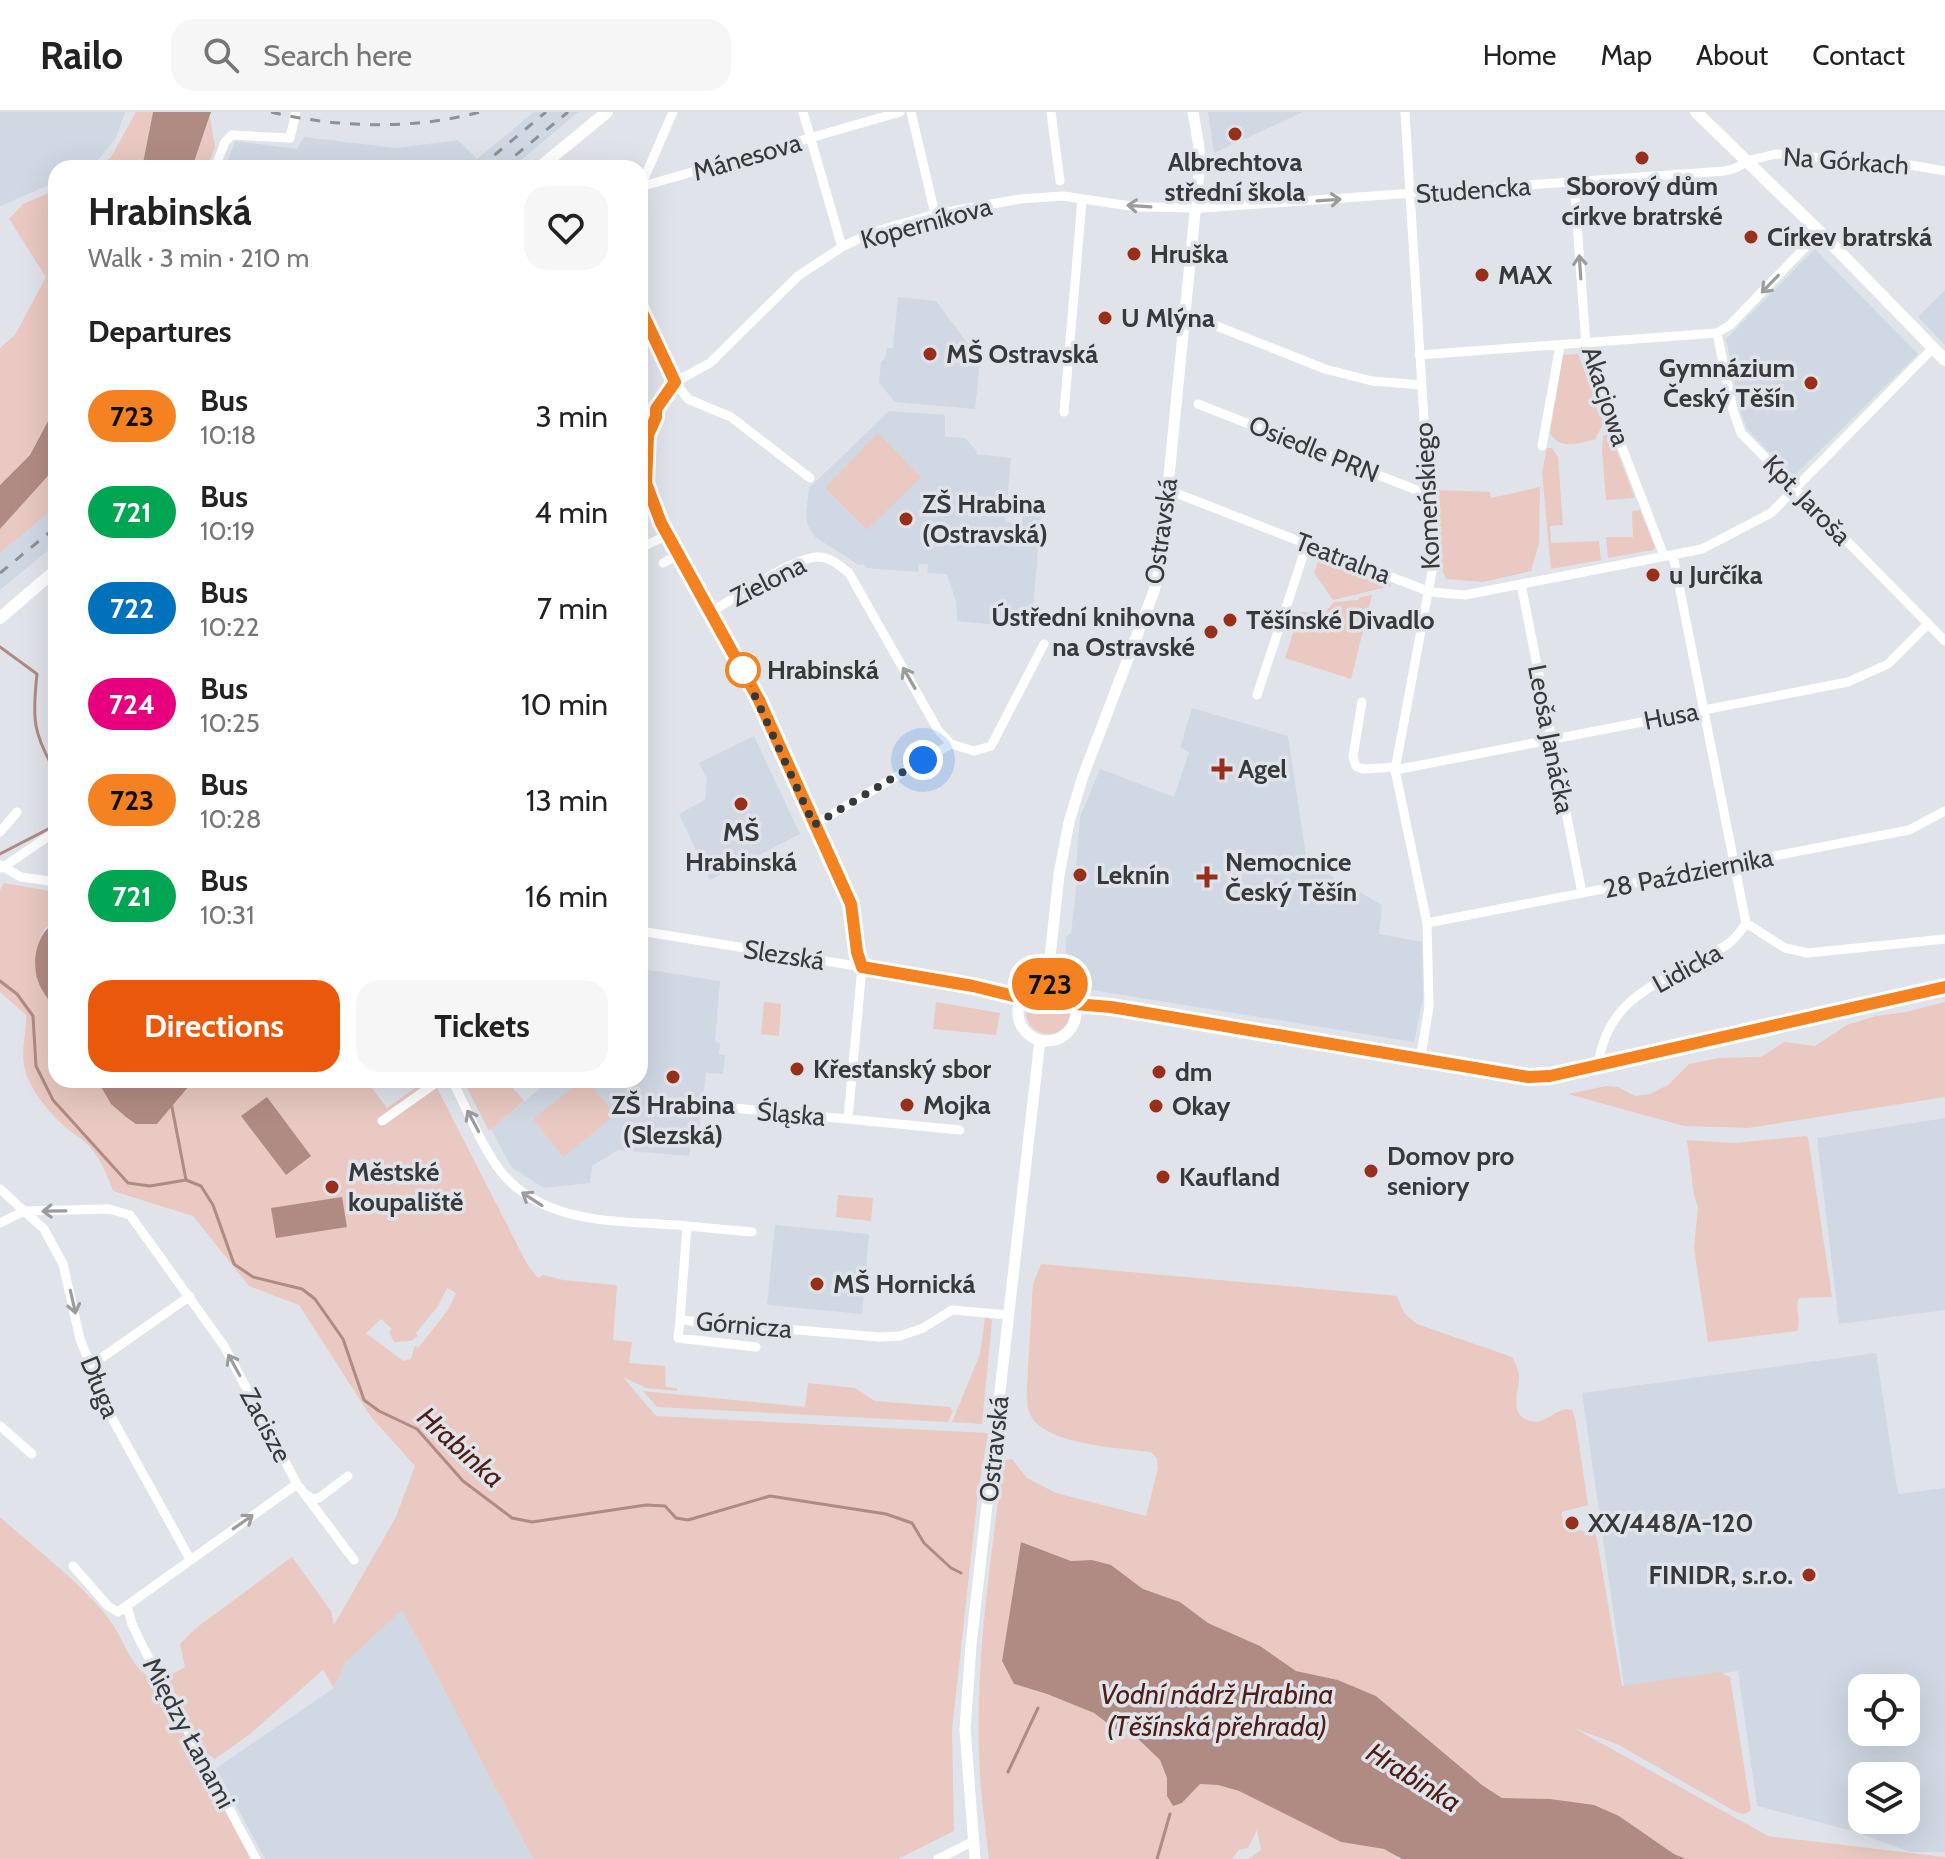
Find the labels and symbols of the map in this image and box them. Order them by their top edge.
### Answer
marker: Albrechtova střední škola [1226,125,1244,143]
street label: Mánesova [689,126,805,188]
street label: Na Górkach [1782,141,1910,181]
place label: Albrechtova střední škola [1165,146,1305,208]
marker: Sborový dům církve bratrské [1633,149,1651,167]
street label: Studencka [1414,170,1532,210]
place label: Sborový dům církve bratrské [1561,170,1723,232]
street label: Koperníkova [857,190,996,256]
one-way arrow [1315,192,1342,207]
one-way arrow [1126,198,1152,213]
place label: Církev bratrská [1767,221,1932,253]
marker: Církev bratrská [1742,228,1760,246]
place label: Hruška [1150,238,1228,270]
marker: Hruška [1125,245,1143,263]
one-way arrow [1572,254,1587,281]
place label: MAX [1498,259,1553,291]
marker: MAX [1473,266,1491,284]
one-way arrow [1760,274,1779,294]
place label: U Mlýna [1121,302,1215,334]
marker: U Mlýna [1096,309,1114,327]
place label: MŠ Ostravská [946,338,1098,370]
street label: Akacjowa [1575,342,1637,450]
marker: MŠ Ostravská [921,345,939,363]
place label: Gymnázium Český Těšín [1659,352,1795,414]
marker: Gymnázium Český Těšín [1802,374,1820,392]
street label: Osiedle PRN [1244,408,1384,490]
street label: Komeńskiego [1407,422,1447,570]
street label: Kpt. Jaroša [1756,448,1858,552]
street label: Ostravská [1138,475,1184,586]
place label: ZŠ Hrabina (Ostravská) [922,488,1048,550]
marker: ZŠ Hrabina (Ostravská) [897,510,915,528]
street label: Teatralna [1291,525,1396,591]
street label: Zielona [725,548,811,613]
place label: u Jurčíka [1669,559,1763,591]
marker: u Jurčíka [1644,566,1662,584]
place label: Ústřední knihovna na Ostravské [991,601,1195,663]
place label: Těšínské Divadlo [1246,604,1435,636]
marker: Těšínské Divadlo [1221,611,1239,629]
marker: Ústřední knihovna na Ostravské [1202,623,1220,641]
marker: Hrabinská [726,653,760,687]
place label: Hrabinská [767,654,879,686]
street label: Leoša Janáčka [1521,662,1581,817]
one-way arrow [901,667,917,690]
street label: Husa [1641,695,1702,737]
your location [903,740,943,780]
place label: Agel [1238,753,1287,785]
marker: Agel [1213,760,1231,778]
marker: MŠ Hrabinská [732,795,750,813]
place label: MŠ Hrabinská [685,816,797,878]
street label: 28 Października [1600,841,1776,905]
place label: Nemocnice Český Těšín [1225,846,1357,908]
place label: Leknín [1096,859,1170,891]
marker: Leknín [1071,866,1089,884]
marker: Nemocnice Český Těšín [1196,866,1218,888]
street label: Slezská [741,933,827,977]
street label: Lidicka [1647,936,1728,1000]
line badge: 723 [1004,958,1096,1010]
place label: Křesťanský sbor [813,1053,992,1085]
place label: dm [1175,1056,1212,1088]
marker: Křesťanský sbor [788,1060,806,1078]
marker: dm [1150,1063,1168,1081]
marker: ZŠ Hrabina (Slezská) [664,1068,682,1086]
place label: ZŠ Hrabina (Slezská) [611,1089,735,1151]
place label: Mojka [923,1089,991,1121]
place label: Okay [1172,1090,1230,1122]
street label: Śląska [755,1095,827,1133]
marker: Mojka [898,1096,916,1114]
marker: Okay [1147,1097,1165,1115]
one-way arrow [464,1109,480,1133]
place label: Domov pro seniory [1387,1140,1515,1202]
place label: Městské koupaliště [348,1156,463,1218]
place label: Kaufland [1179,1161,1280,1193]
marker: Domov pro seniory [1362,1162,1380,1180]
marker: Kaufland [1154,1168,1172,1186]
marker: Městské koupaliště [323,1178,341,1196]
one-way arrow [521,1190,544,1206]
one-way arrow [41,1203,68,1219]
place label: MŠ Hornická [833,1268,976,1300]
marker: MŠ Hornická [808,1275,826,1293]
one-way arrow [66,1289,81,1315]
street label: Górnicza [695,1305,794,1345]
street label: Długa [73,1351,127,1423]
one-way arrow [226,1354,242,1378]
street label: Zacisze [233,1382,299,1468]
street label: Ostravská [973,1394,1016,1504]
water label: Hrabinka [411,1399,511,1495]
place label: XX/448/A-120 [1587,1507,1754,1539]
one-way arrow [232,1513,254,1530]
marker: XX/448/A-120 [1563,1514,1581,1532]
place label: FINIDR, s.r.o. [1648,1559,1793,1591]
marker: FINIDR, s.r.o. [1800,1566,1818,1584]
street label: Między Łanami [136,1652,242,1814]
water label: Vodní nádrž Hrabina (Těšínská přehrada) [1100,1677,1334,1743]
water label: Hrabinka [1361,1735,1467,1819]

